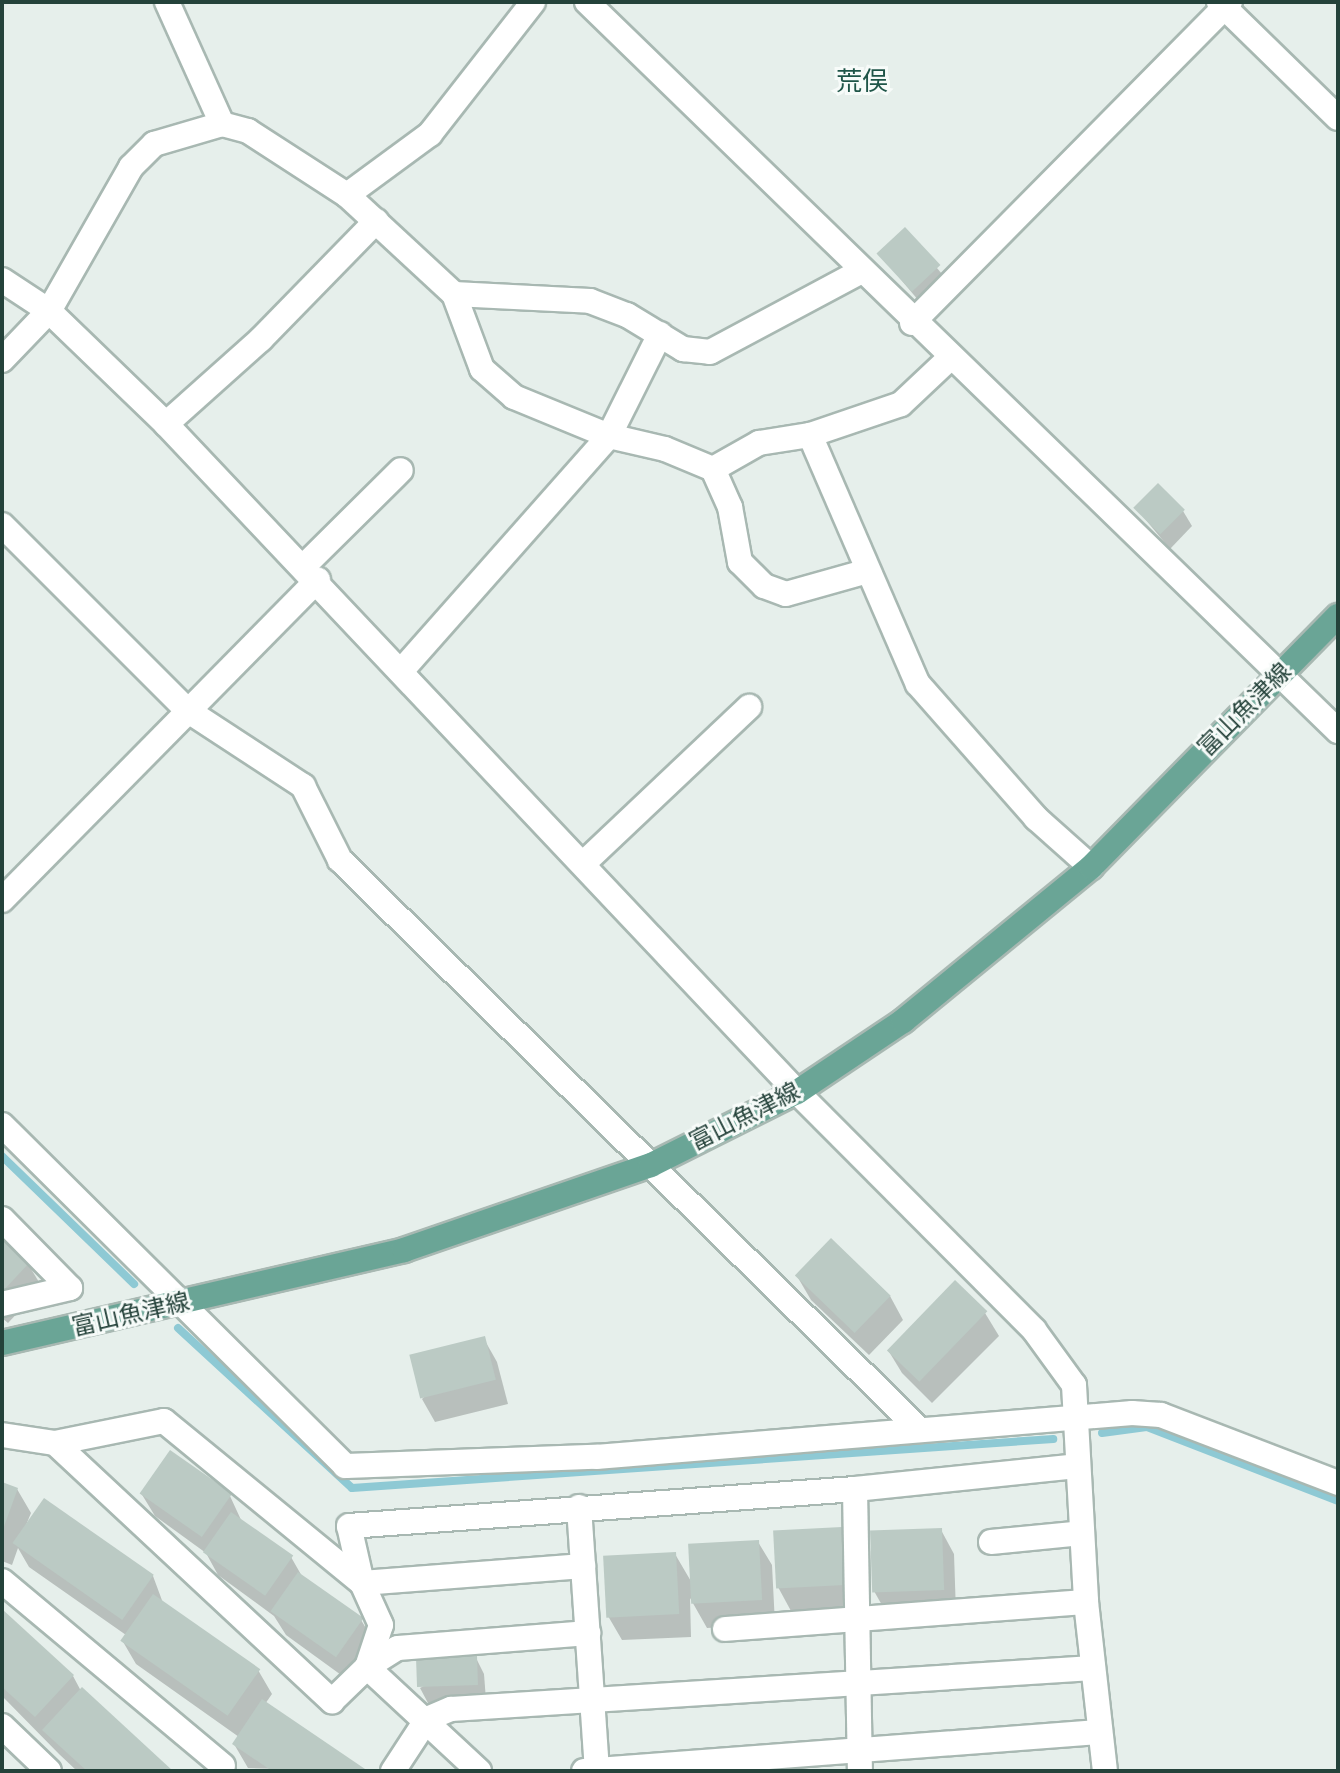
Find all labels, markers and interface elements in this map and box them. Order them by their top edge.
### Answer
district label: 荒俣 [836,66,888,98]
street label: 富山魚津線 [1192,657,1298,763]
street label: 富山魚津線 [685,1077,805,1157]
street label: 富山魚津線 [69,1287,193,1343]

